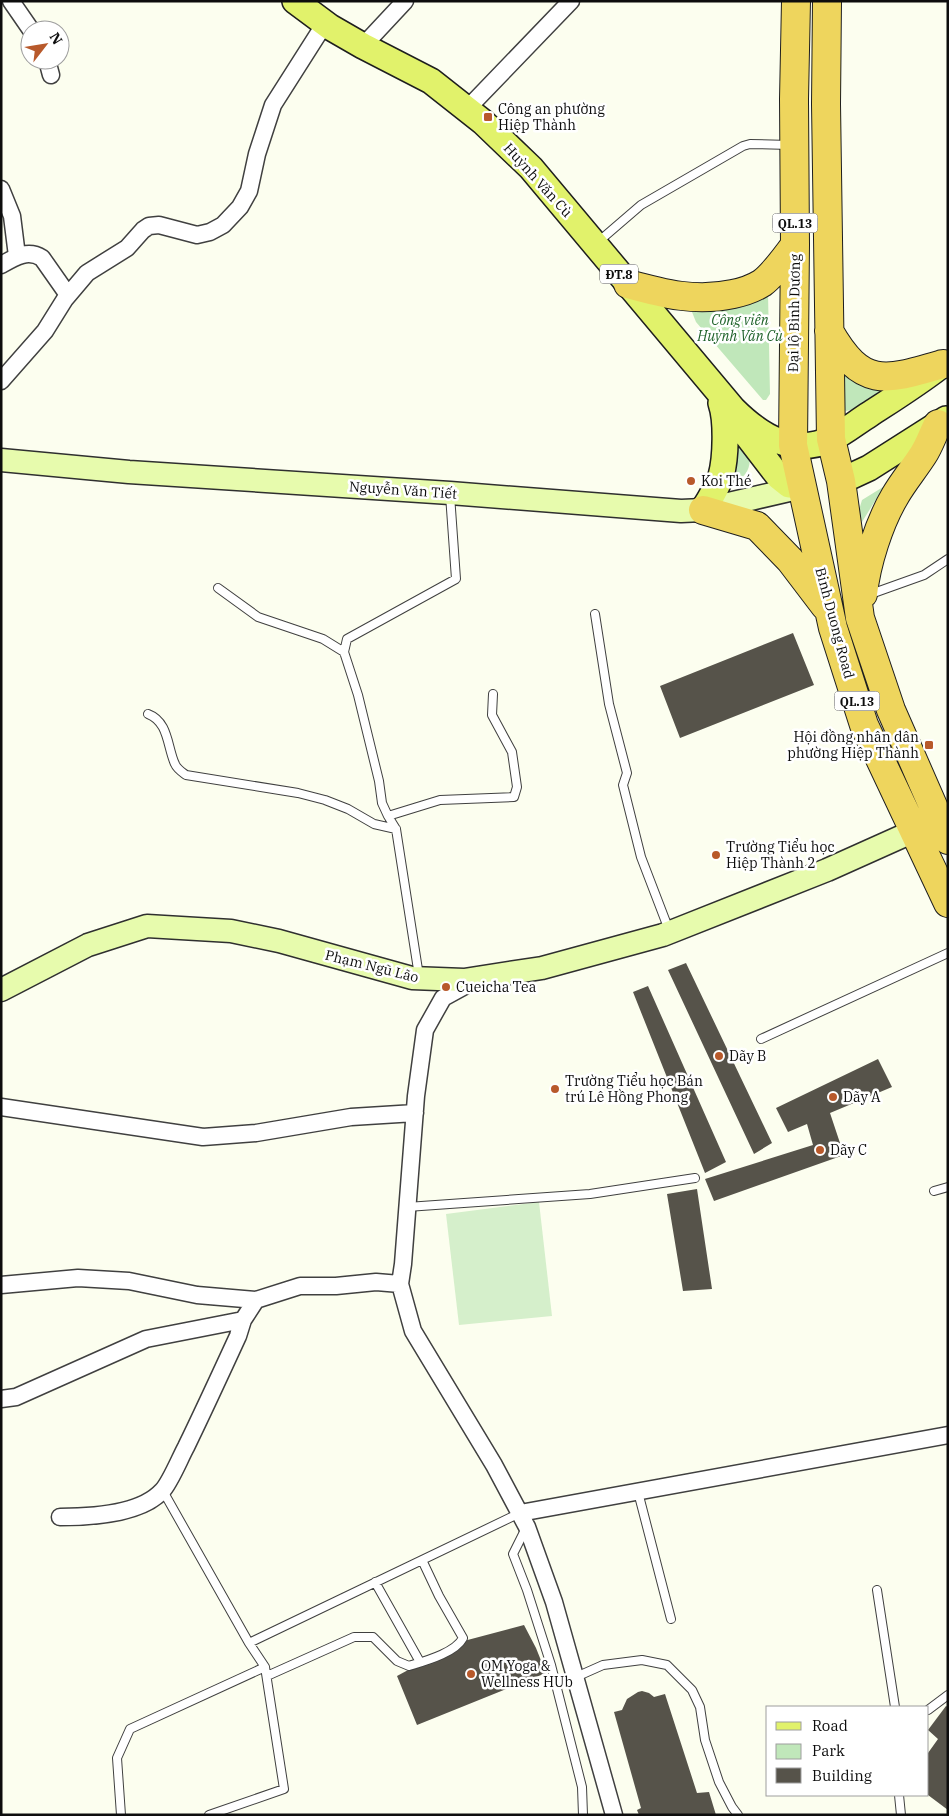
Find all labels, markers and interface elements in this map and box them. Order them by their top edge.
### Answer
north arrow [20,20,70,70]
text: N [46,29,67,48]
place label: Công an phường Hiệp Thành [498,100,605,134]
marker: Công an phường Hiệp Thành [482,111,494,123]
street label: Huỳnh Văn Cù [500,139,576,221]
road number: QL.13 [772,214,818,232]
street label: Đại lộ Bình Dương [784,253,804,372]
road number: ĐT.8 [600,264,638,284]
park label: Công viên Huỳnh Văn Cù [696,311,783,345]
place label: Koi Thé [701,472,751,490]
marker: Koi Thé [685,475,697,487]
street label: Nguyễn Văn Tiết [348,477,458,503]
street label: Binh Duong Road [812,565,859,681]
road number: QL.13 [834,691,880,710]
place label: Hội đồng nhân dân phường Hiệp Thành [787,728,919,762]
marker: Hội đồng nhân dân phường Hiệp Thành [923,739,935,751]
place label: Trường Tiểu học Hiệp Thành 2 [726,838,835,872]
marker: Trường Tiểu học Hiệp Thành 2 [710,849,722,861]
street label: Phạm Ngũ Lão [323,946,421,986]
place label: Cueicha Tea [456,978,537,996]
marker: Cueicha Tea [440,981,452,993]
place label: Dãy B [729,1047,767,1065]
marker: Dãy B [713,1050,725,1062]
place label: Trường Tiểu học Bán trú Lê Hồng Phong [565,1072,703,1106]
marker: Trường Tiểu học Bán trú Lê Hồng Phong [549,1083,561,1095]
place label: Dãy A [843,1088,881,1106]
marker: Dãy A [827,1091,839,1103]
place label: Dãy C [830,1141,867,1159]
marker: Dãy C [814,1144,826,1156]
place label: OM Yoga & Wellness HUb [481,1657,573,1691]
marker: OM Yoga & Wellness HUb [465,1668,477,1680]
legend [766,1706,929,1796]
text: Road [812,1716,848,1735]
text: Park [812,1741,845,1760]
text: Building [812,1766,872,1785]

